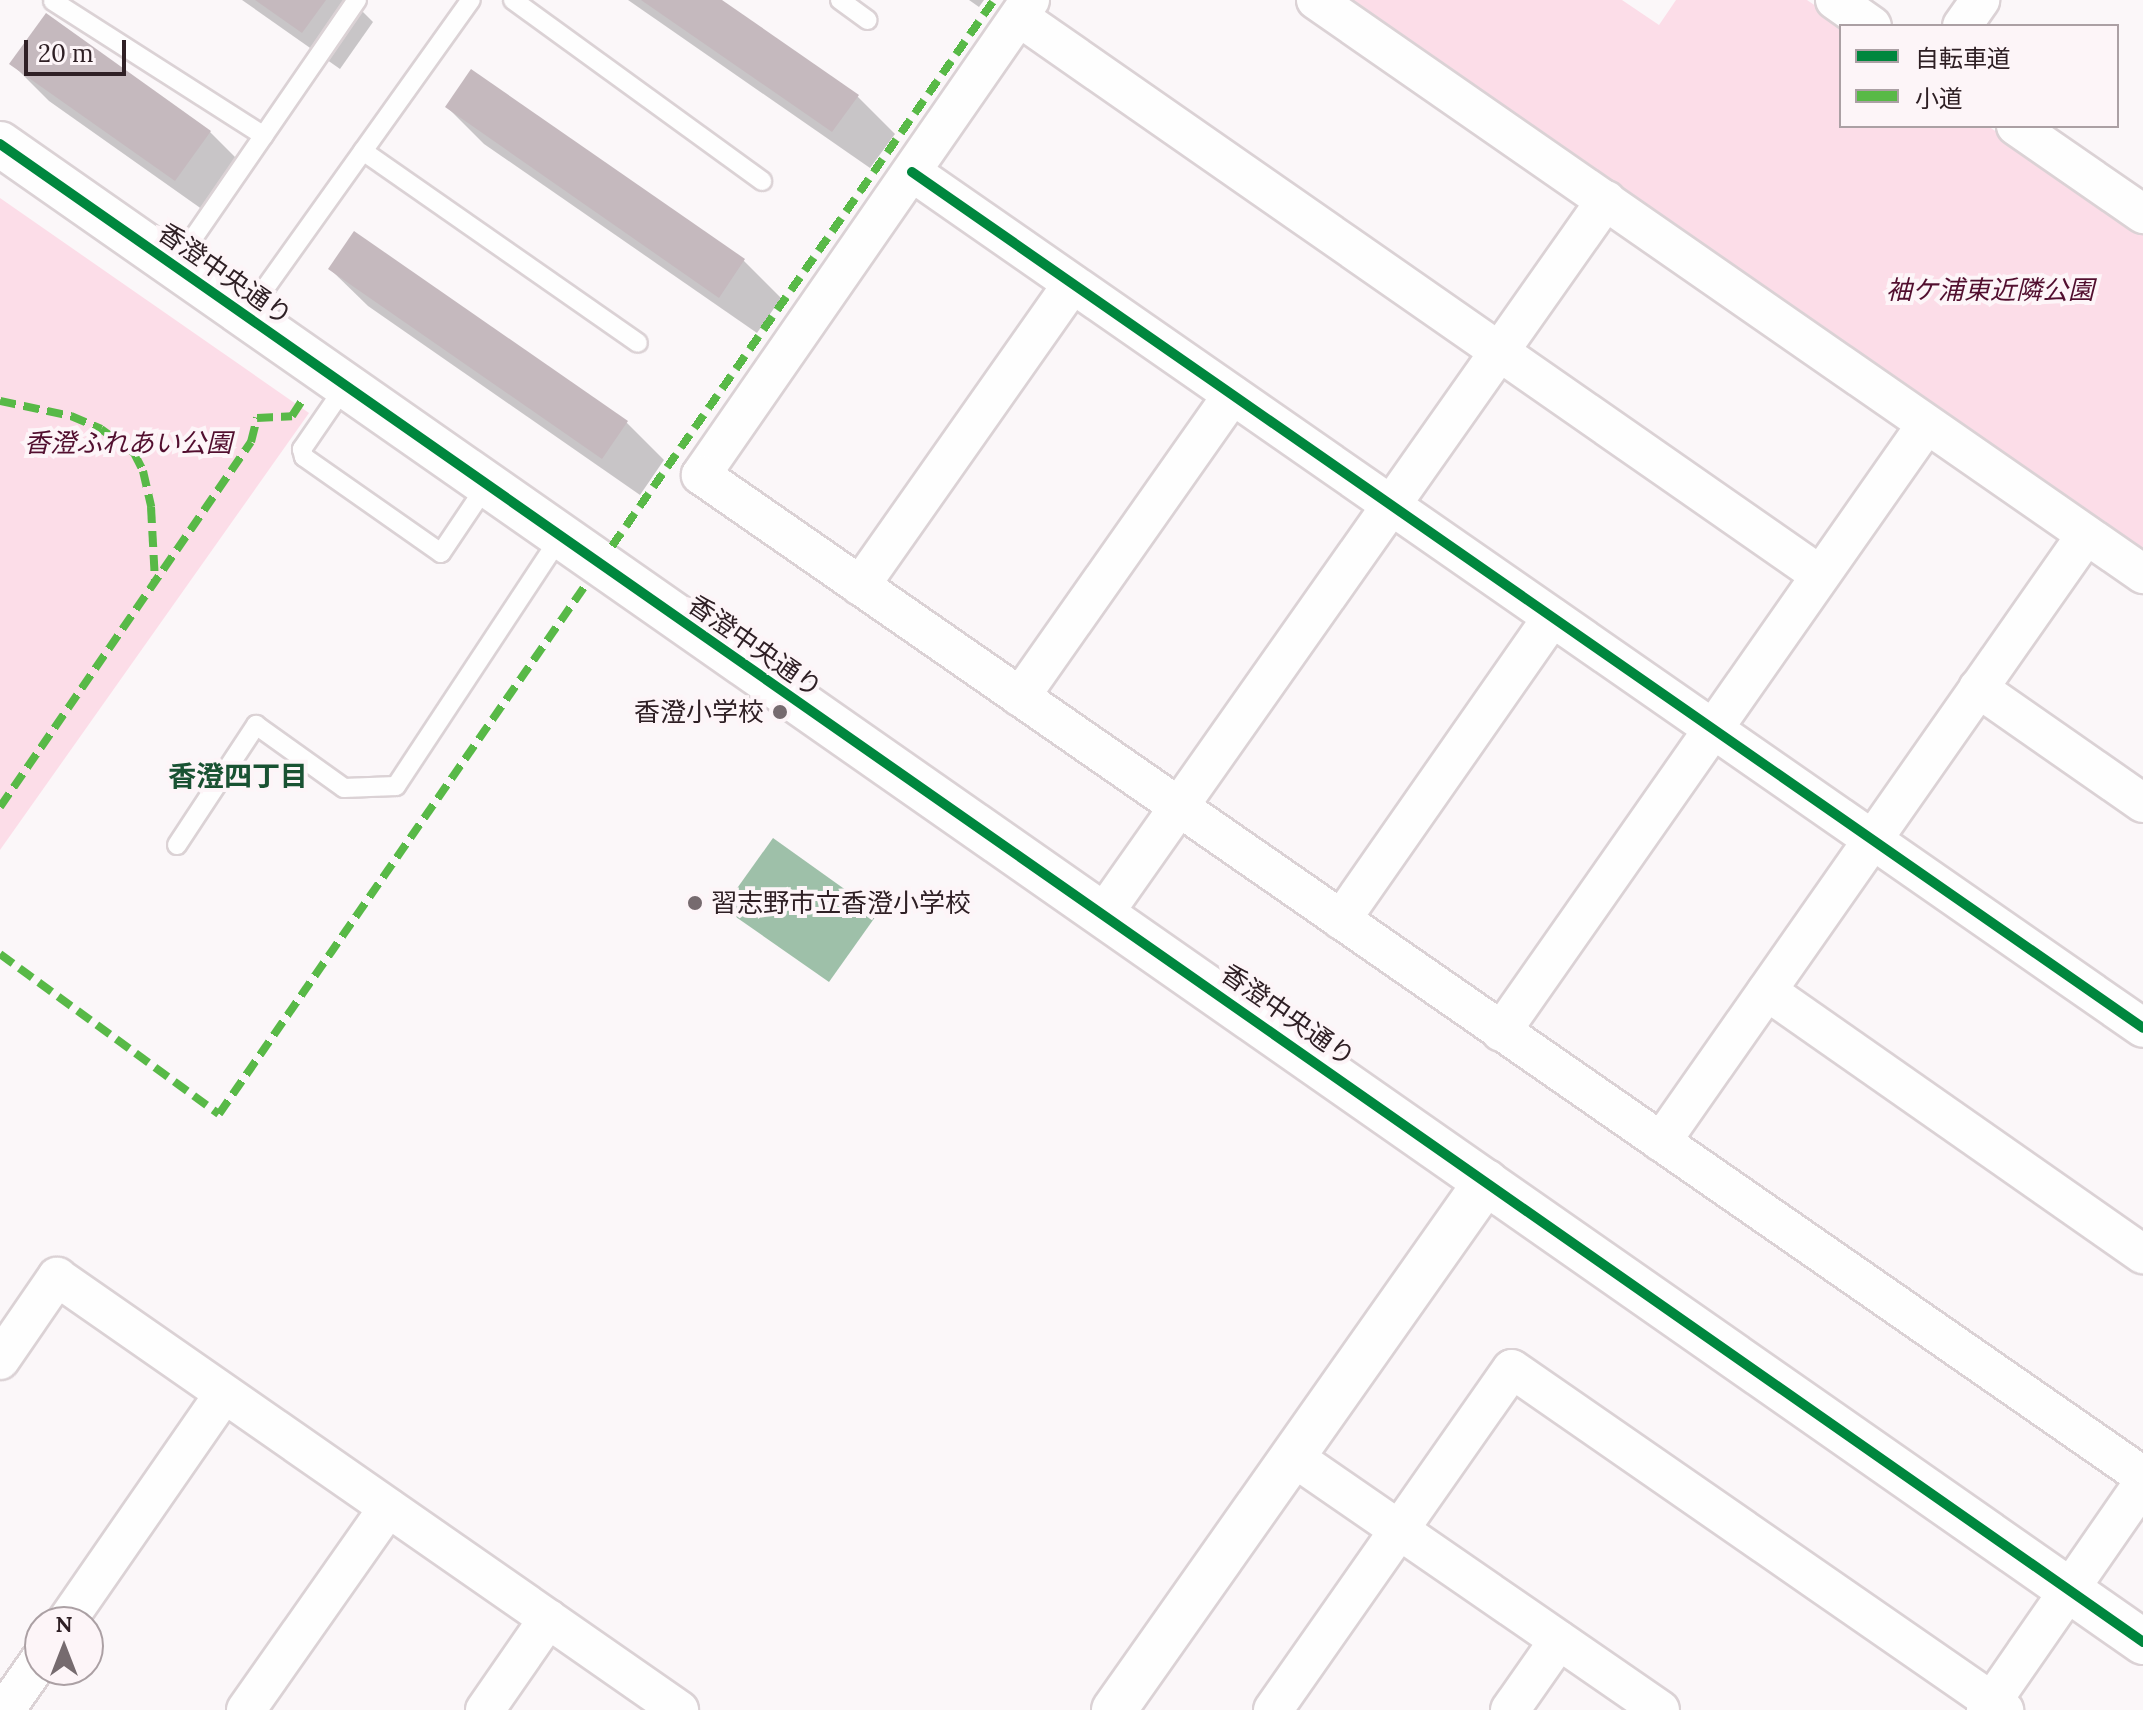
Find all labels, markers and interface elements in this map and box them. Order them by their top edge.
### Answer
scale bar [28,24,130,74]
legend [1839,24,2119,128]
text: 20 m [38,38,94,69]
text: 自転車道 [1915,43,2011,74]
text: 小道 [1915,83,1963,114]
street label: 香澄中央通り [152,216,298,332]
park label: 袖ケ浦東近隣公園 [1886,274,2094,306]
park label: 香澄ふれあい公園 [24,427,232,459]
street label: 香澄中央通り [682,588,828,704]
place label: 香澄小学校 [634,696,764,728]
marker: 香澄小学校 [771,703,789,721]
district label: 香澄四丁目 [168,759,308,793]
place label: 習志野市立香澄小学校 [711,887,971,919]
marker: 習志野市立香澄小学校 [686,894,704,912]
street label: 香澄中央通り [1215,957,1361,1073]
north arrow [24,1606,104,1686]
text: N [55,1610,73,1638]

